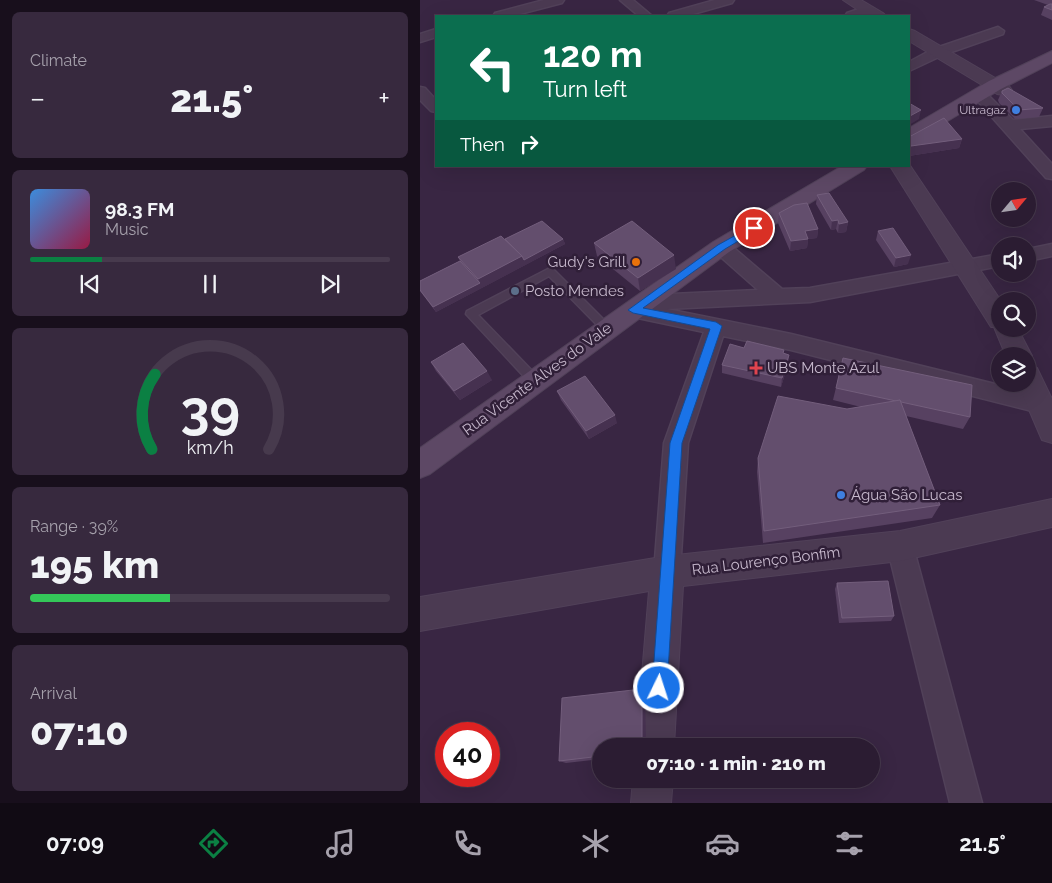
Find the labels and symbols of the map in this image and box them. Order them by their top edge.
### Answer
place label: Ultragaz [959,103,1006,117]
marker: Ultragaz [1010,104,1022,116]
north arrow [991,182,1036,228]
pin [733,207,775,249]
place label: Gudy's Grill [548,253,627,271]
marker: Gudy's Grill [630,256,642,268]
place label: Posto Mendes [525,282,624,300]
marker: Posto Mendes [509,285,521,297]
street label: Rua Vicente Alves do Vale [459,319,615,439]
place label: UBS Monte Azul [767,359,880,377]
marker: UBS Monte Azul [749,361,763,375]
place label: Água São Lucas [851,486,962,504]
marker: Água São Lucas [835,489,847,501]
street label: Rua Lourenço Bonfim [691,543,841,579]
position arrow [632,661,684,713]
speed limit sign: 40 [435,722,500,787]

